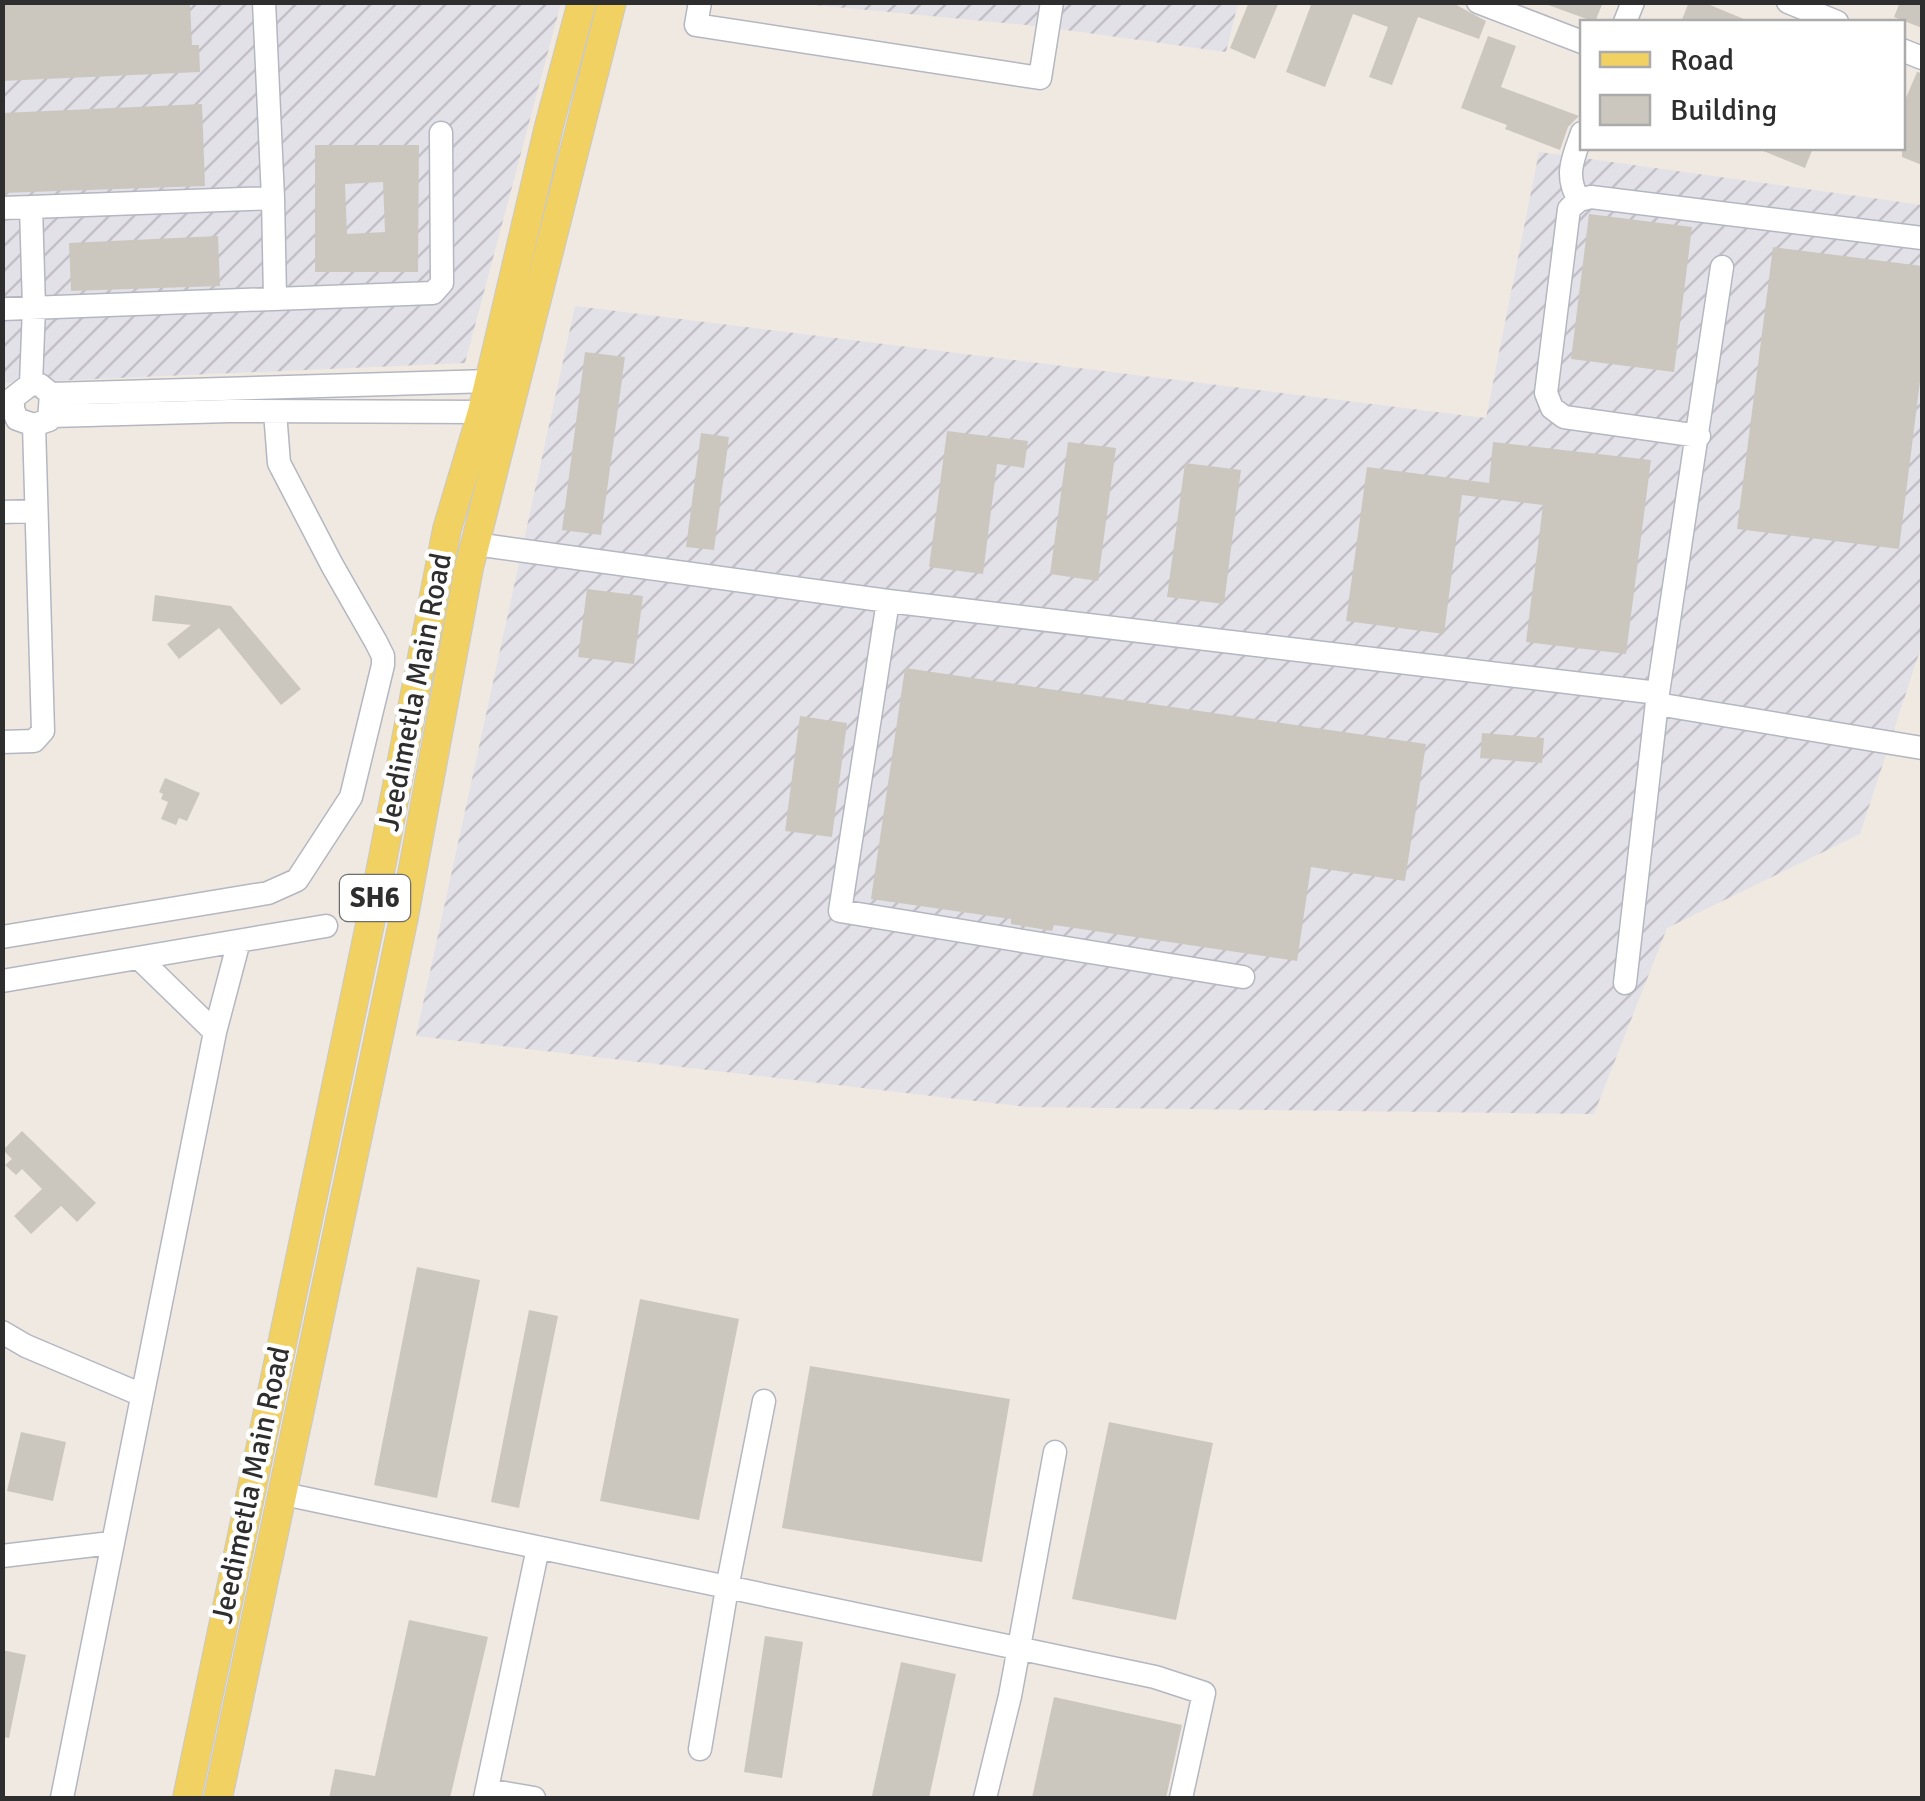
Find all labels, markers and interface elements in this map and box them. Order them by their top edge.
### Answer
legend [1580,20,1905,150]
text: Road [1670,42,1734,79]
text: Building [1670,92,1777,129]
street label: Jeedimetla Main Road [370,550,460,834]
road number: SH6 [340,875,410,921]
street label: Jeedimetla Main Road [204,1343,298,1627]

